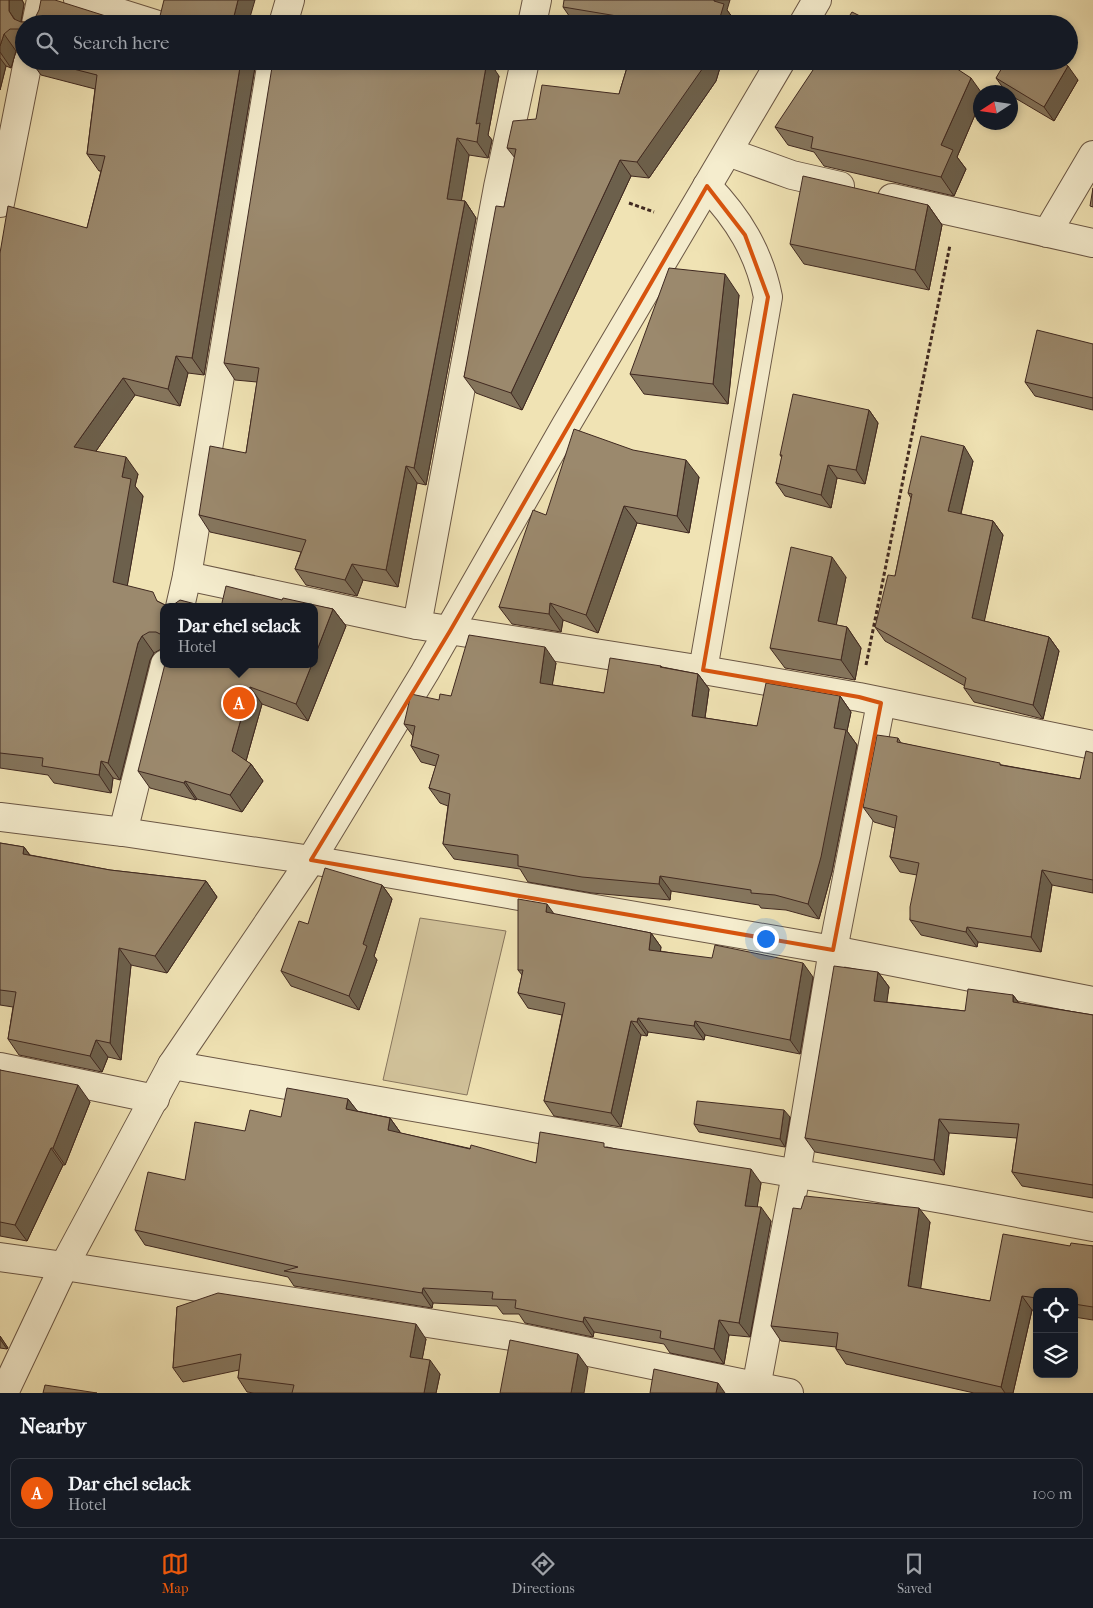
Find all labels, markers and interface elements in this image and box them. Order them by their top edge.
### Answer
search box [15,15,1078,70]
icon: search [33,29,61,57]
text: Search here [73,32,169,54]
north arrow [973,85,1018,130]
popup [160,603,318,668]
text: Dar ehel selack [178,615,300,637]
text: Hotel [178,637,216,656]
pin: A [223,684,255,722]
your location [753,926,779,952]
map controls [1033,1288,1078,1378]
button: locate [1033,1288,1078,1333]
button: layers [1033,1333,1078,1378]
text: Nearby [20,1414,86,1438]
text: Dar ehel selack [68,1473,190,1495]
text: A [32,1484,42,1503]
text: 100 m [1032,1484,1072,1503]
text: Hotel [68,1495,106,1514]
tab: Map [161,1550,189,1597]
tab: Directions [512,1550,575,1597]
tab: Saved [897,1550,932,1597]

